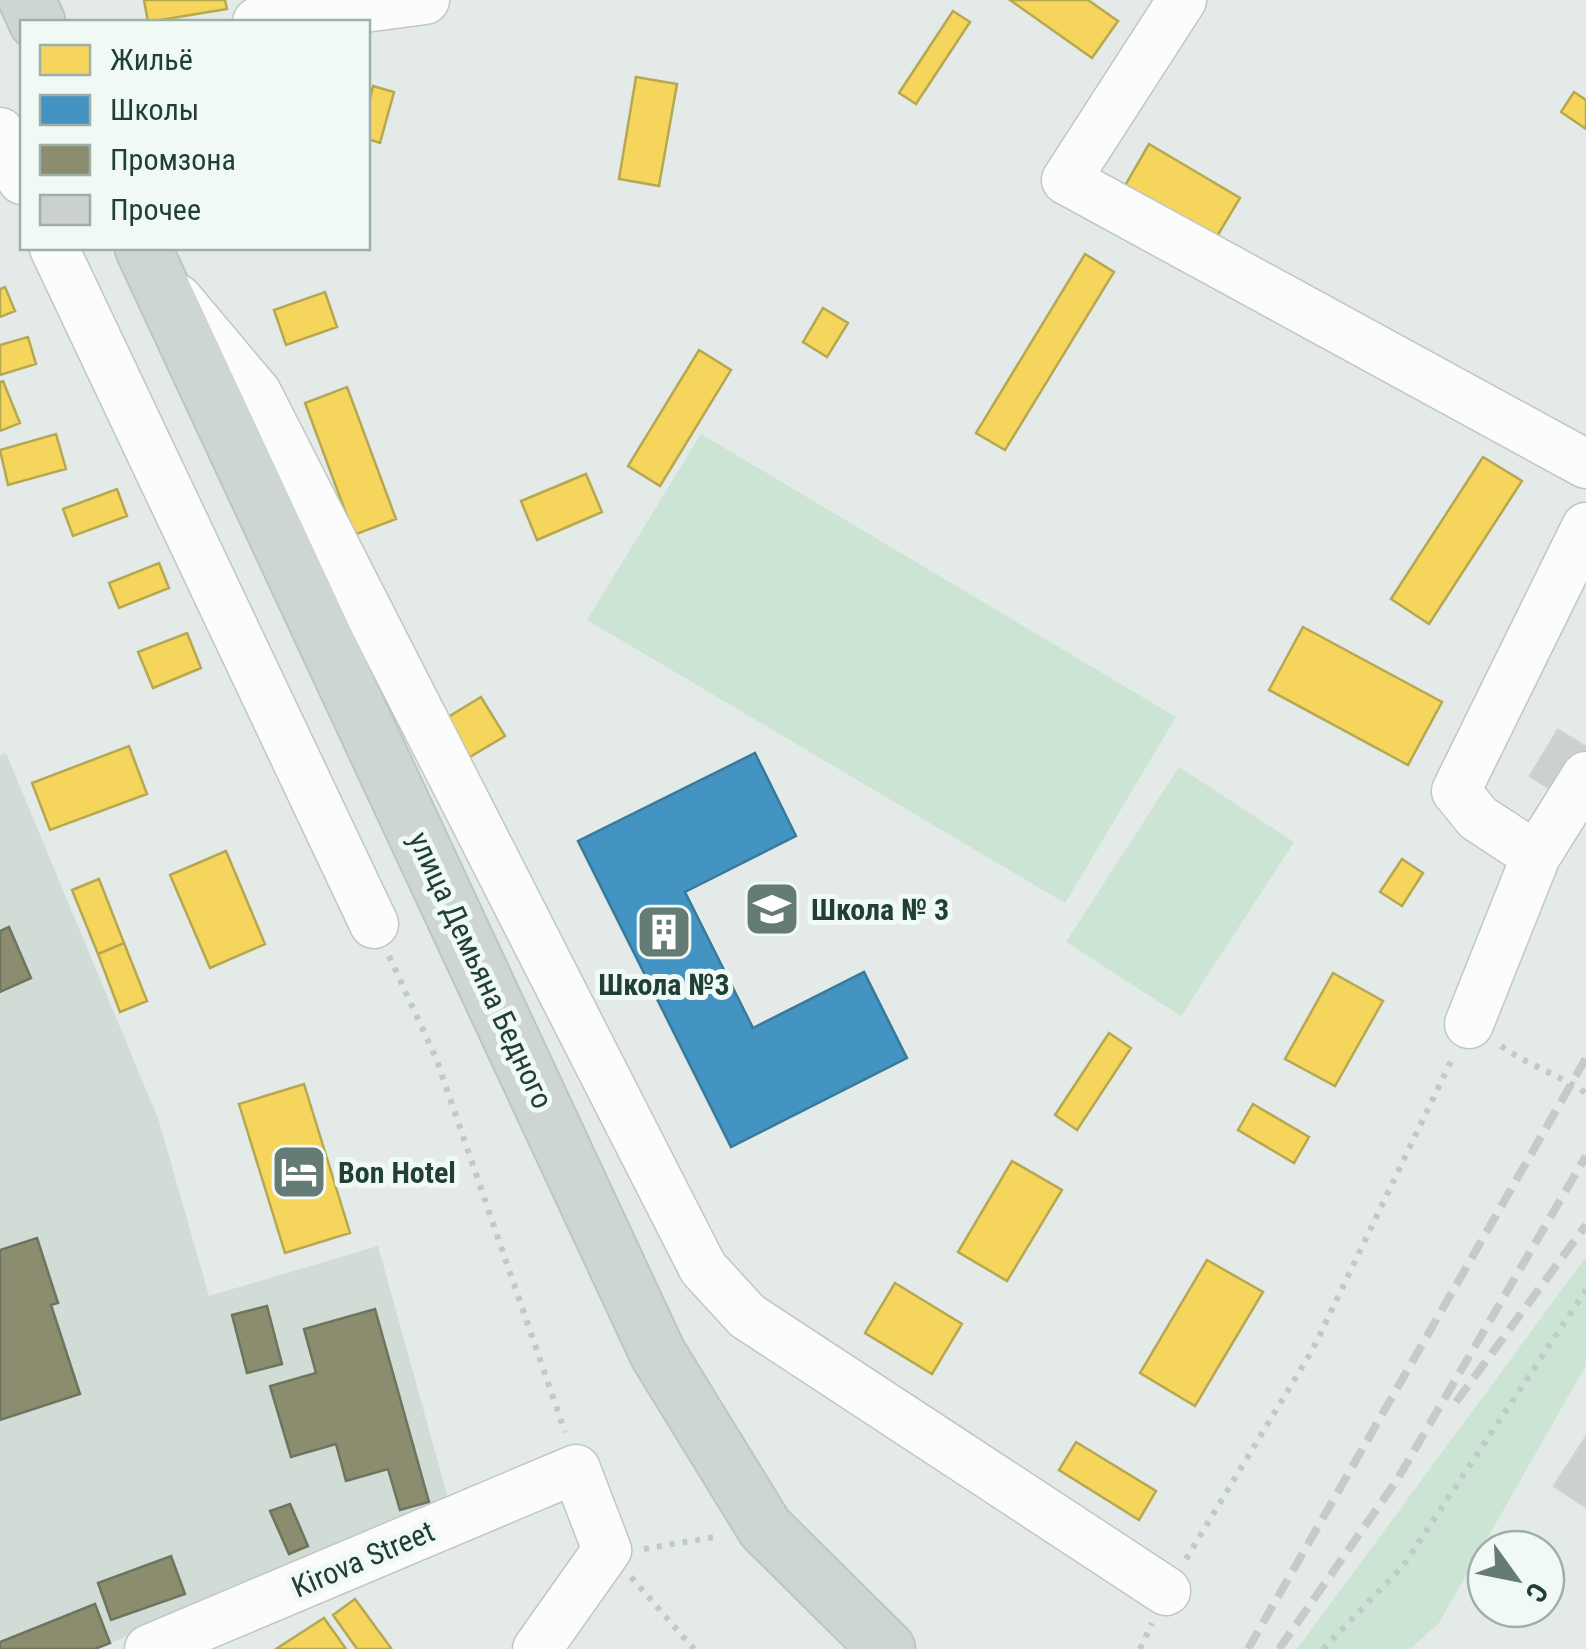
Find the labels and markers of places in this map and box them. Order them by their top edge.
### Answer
school or university icon: Школа № 3 [742,879,802,939]
place label: Школа № 3 [811,892,949,927]
building icon: Школа №3 [634,902,694,962]
place label: Школа №3 [598,967,730,1002]
hotel icon: Bon Hotel [269,1142,329,1202]
place label: Bon Hotel [338,1155,456,1190]

